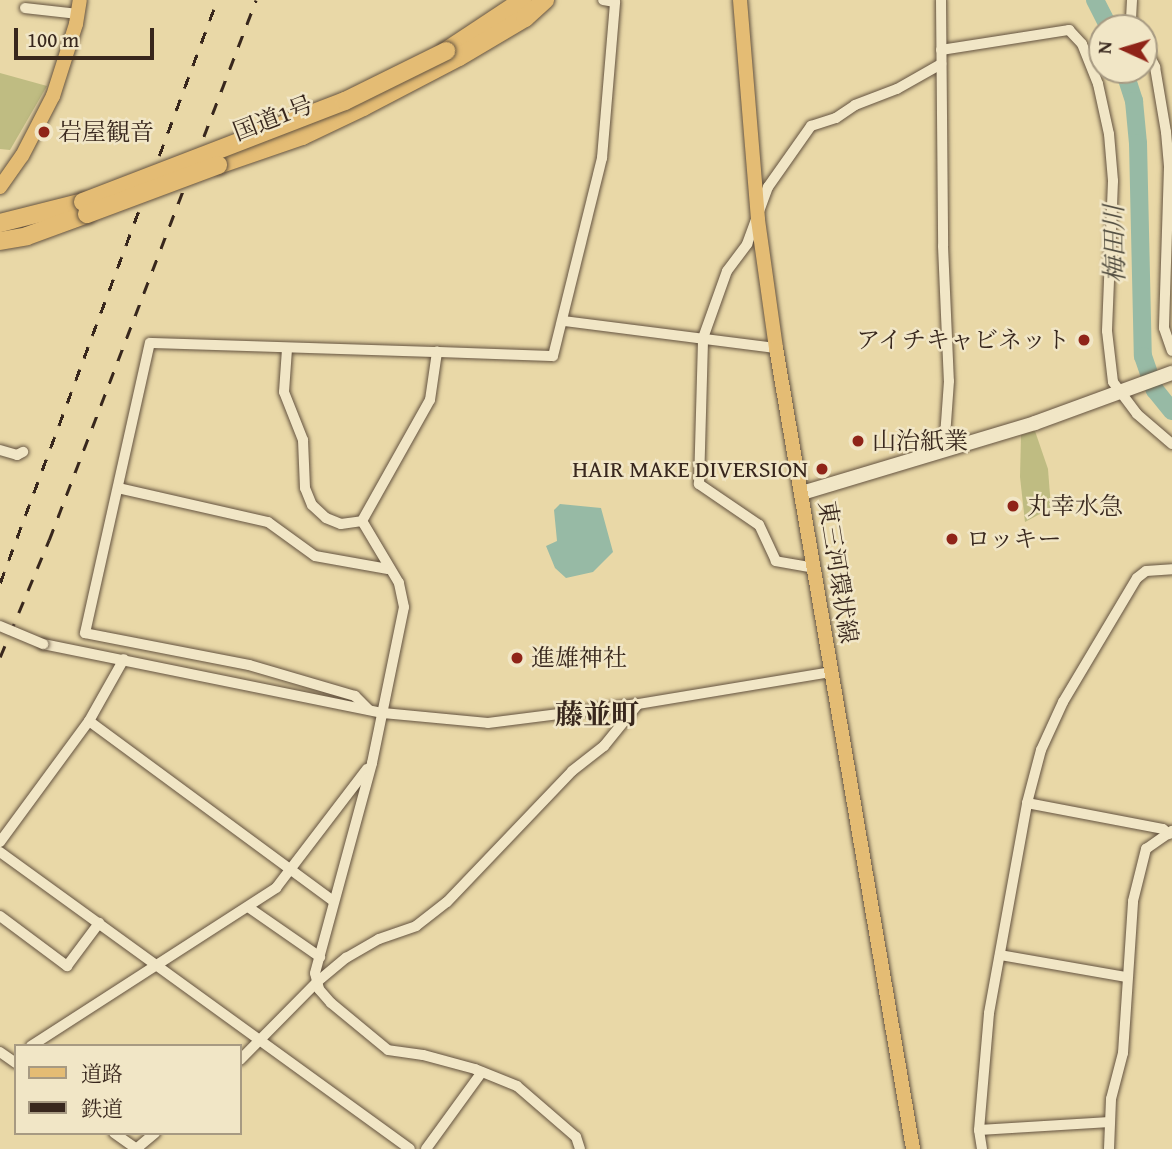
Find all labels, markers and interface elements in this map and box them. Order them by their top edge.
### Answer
scale bar [18,14,158,58]
north arrow [1088,14,1158,84]
text: 100 m [27,24,79,55]
text: N [1090,40,1118,55]
street label: 国道1号 [229,90,317,146]
place label: 岩屋観音 [58,118,154,146]
marker: 岩屋観音 [36,124,52,140]
water label: 梅田川 [1098,205,1130,283]
place label: アイチキャビネット [854,326,1070,354]
marker: アイチキャビネット [1076,332,1092,348]
place label: 山治紙業 [872,427,968,455]
marker: 山治紙業 [850,433,866,449]
place label: HAIR MAKE DIVERSION [572,455,808,483]
marker: HAIR MAKE DIVERSION [814,461,830,477]
place label: 丸幸水急 [1027,492,1123,520]
marker: 丸幸水急 [1005,498,1021,514]
street label: 東三河環状線 [813,499,863,645]
place label: ロッキー [966,525,1062,553]
marker: ロッキー [944,531,960,547]
place label: 進雄神社 [531,644,627,672]
marker: 進雄神社 [509,650,525,666]
district label: 藤並町 [555,697,639,731]
legend [14,1044,242,1135]
text: 道路 [81,1058,123,1089]
text: 鉄道 [81,1093,123,1124]

